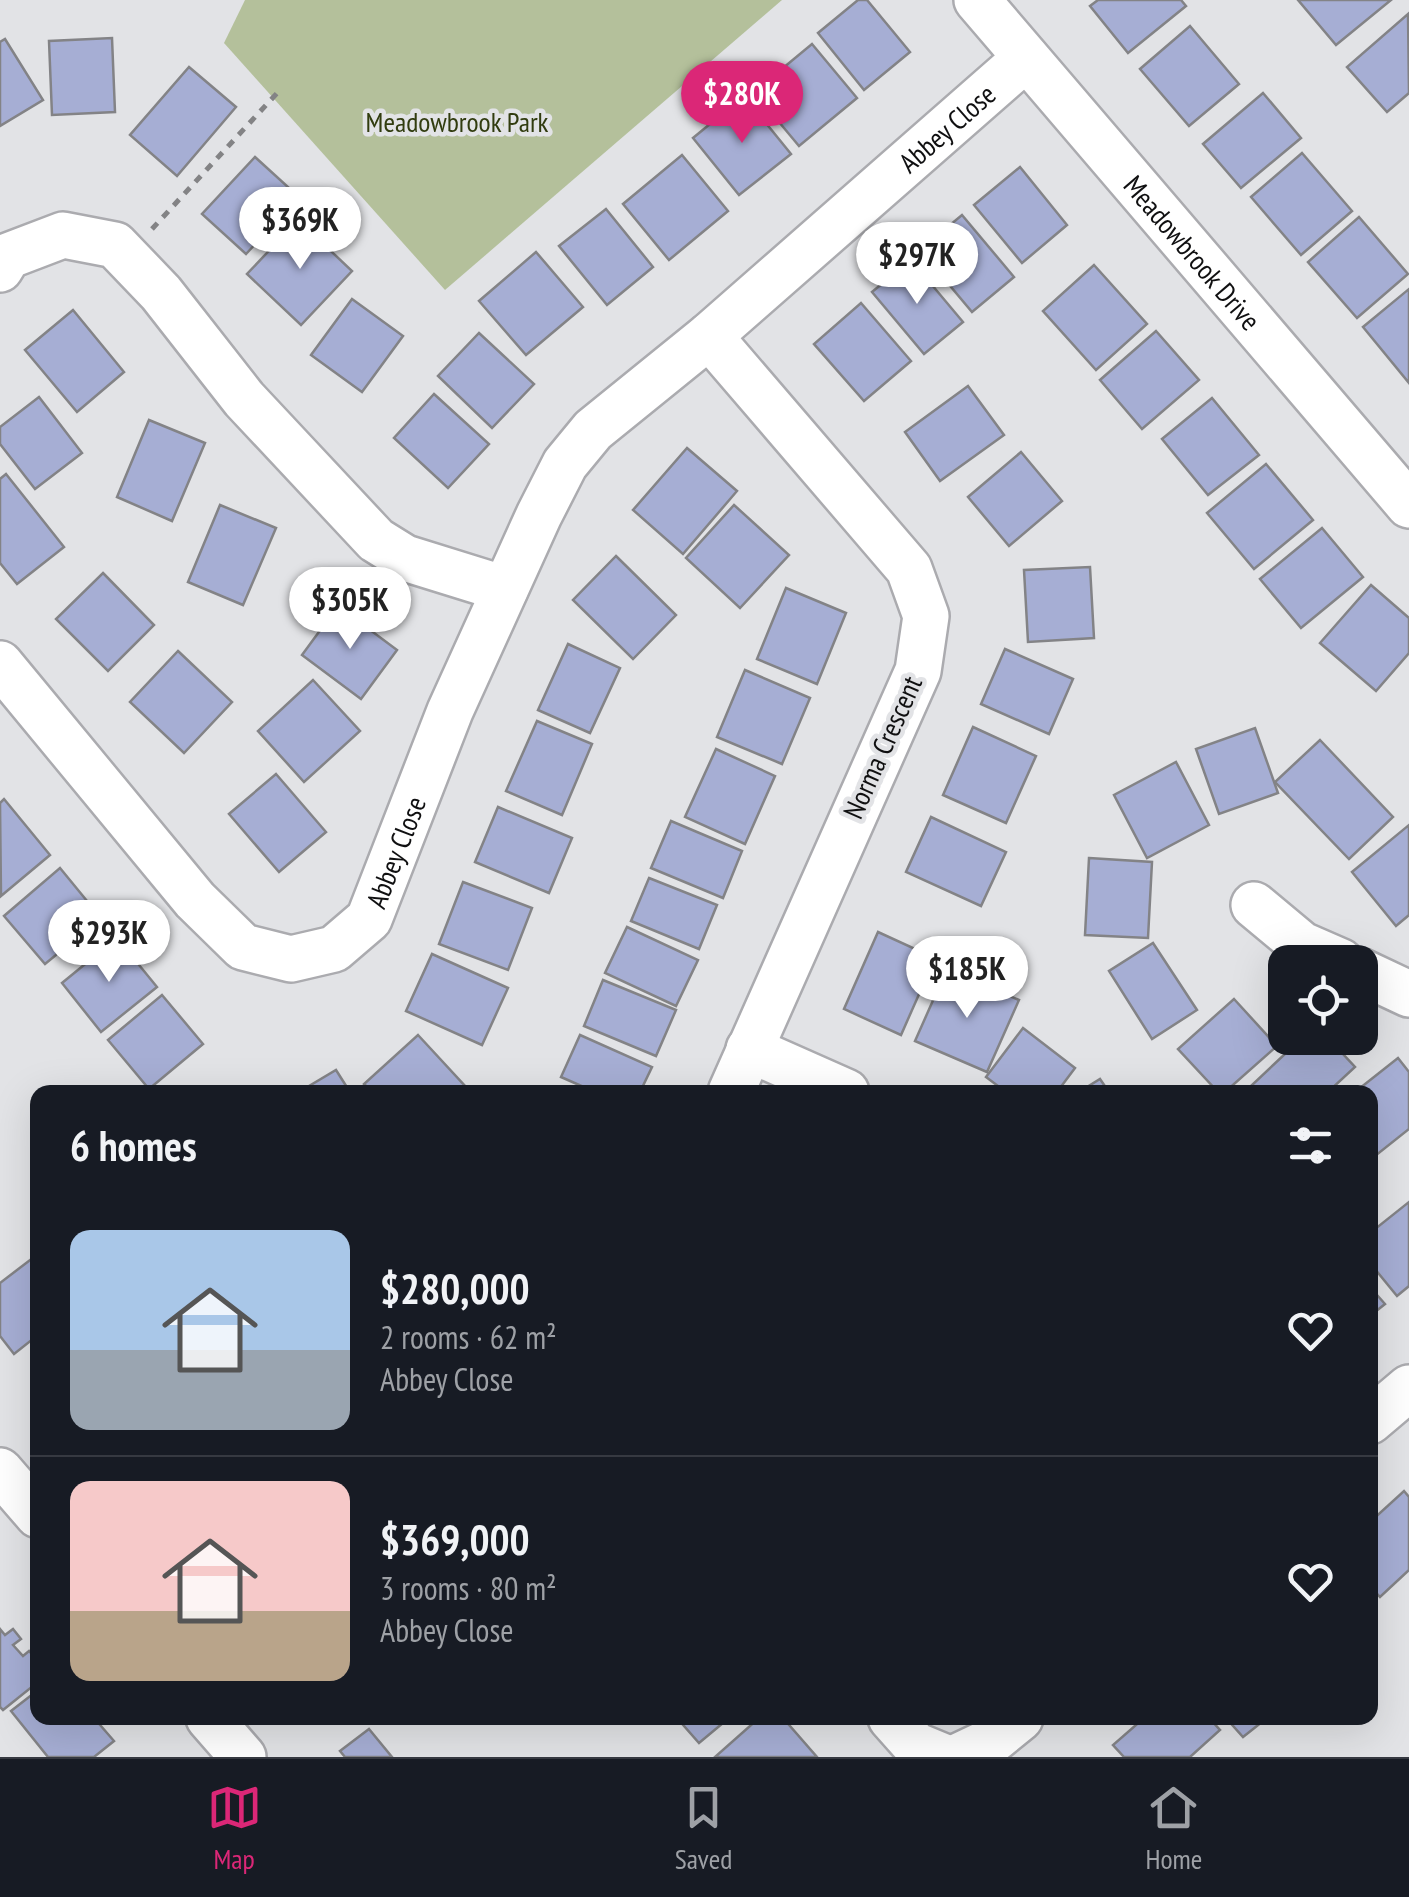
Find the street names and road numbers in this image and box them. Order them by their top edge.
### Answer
street label: Abbey Close [890,75,1003,180]
street label: Meadowbrook Drive [1116,167,1269,337]
street label: Norma Crescent [834,670,930,824]
street label: Abbey Close [357,791,434,913]

